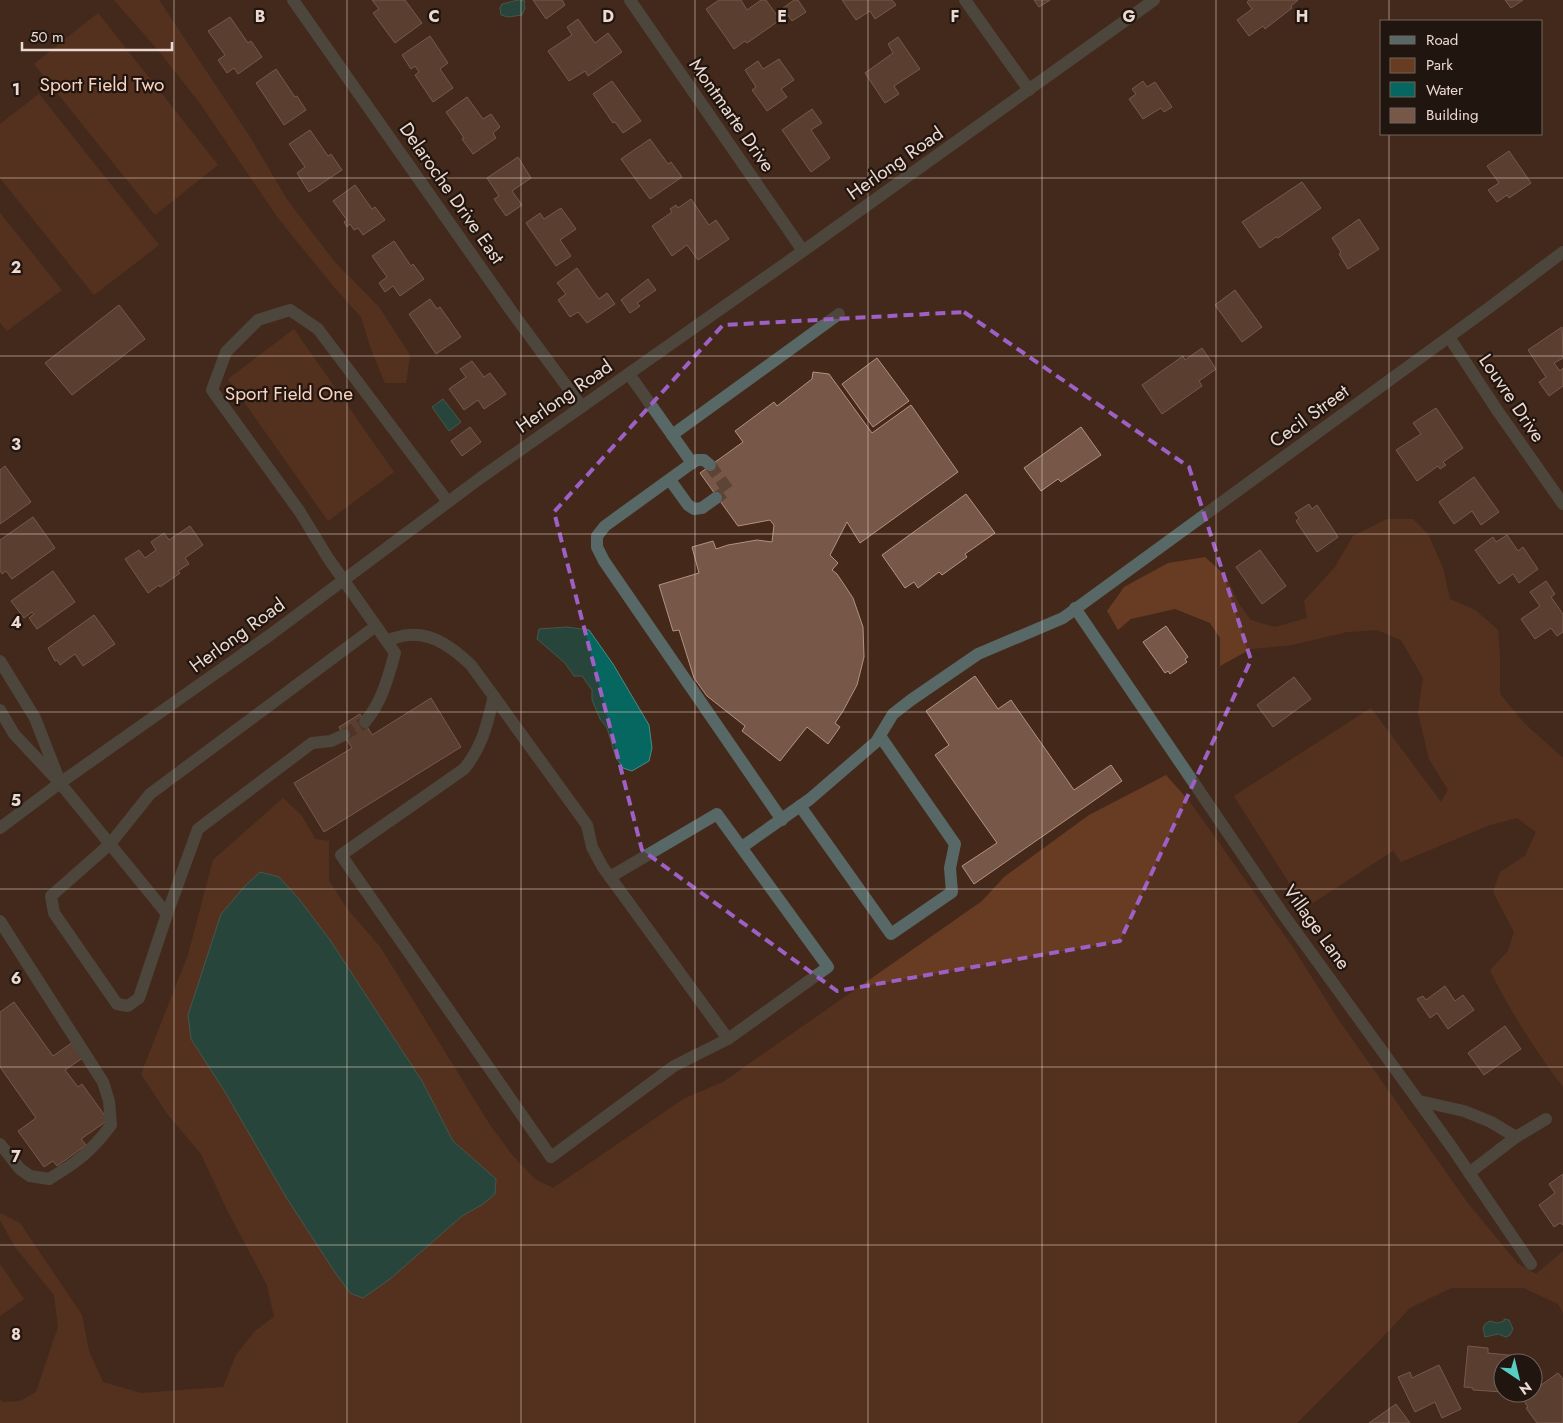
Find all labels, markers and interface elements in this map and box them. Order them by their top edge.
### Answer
text: B [255,5,265,28]
text: C [428,5,440,28]
text: D [602,5,614,28]
text: E [777,5,787,28]
text: F [951,5,959,28]
text: G [1122,5,1136,28]
text: H [1296,5,1308,28]
scale bar [22,20,172,52]
legend [1380,20,1543,135]
text: 50 m [30,26,64,48]
text: Road [1426,29,1458,51]
street label: Montmarte Drive [683,53,781,177]
text: Park [1426,54,1453,76]
park label: Sport Field Two [40,71,164,98]
text: 1 [12,78,20,101]
text: Water [1426,79,1464,101]
text: Building [1426,104,1478,126]
street label: Delaroche Drive East [393,117,511,270]
street label: Herlong Road [841,120,949,206]
text: 2 [11,256,21,279]
street label: Louvre Drive [1473,348,1552,448]
street label: Herlong Road [510,353,618,439]
street label: Cecil Street [1264,378,1355,454]
park label: Sport Field One [225,380,353,407]
text: 3 [11,433,21,456]
street label: Herlong Road [184,591,290,679]
text: 4 [10,611,22,634]
text: 5 [11,789,21,812]
street label: Village Lane [1277,879,1357,975]
text: 6 [11,967,21,990]
text: 7 [11,1145,21,1168]
text: 8 [11,1323,21,1346]
north arrow [1493,1353,1543,1403]
text: N [1515,1377,1536,1400]

